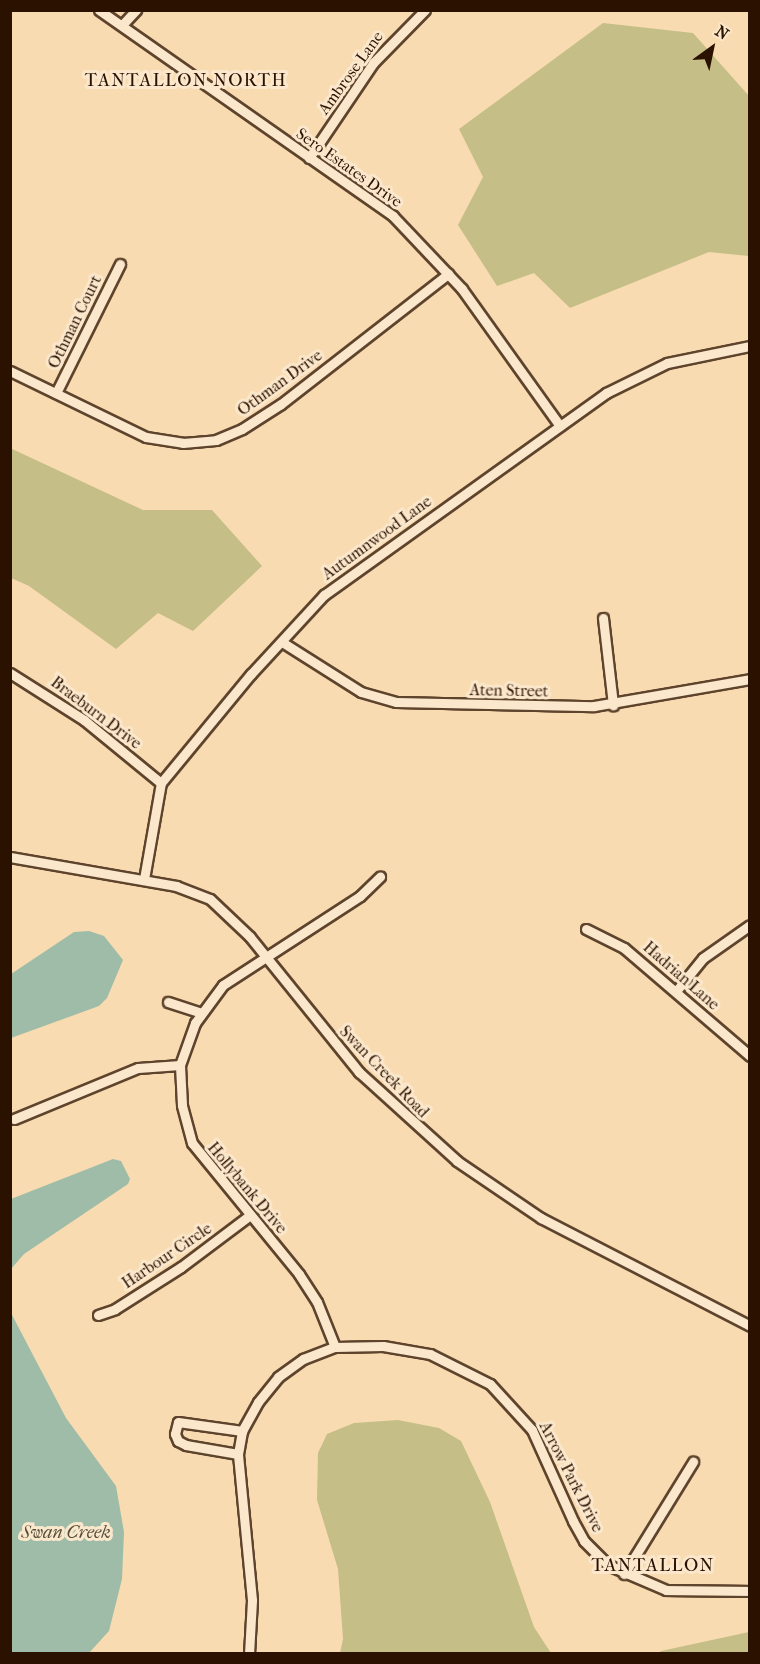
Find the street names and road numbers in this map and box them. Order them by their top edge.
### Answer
street label: Ambrose Lane [314,28,388,118]
street label: Sero Estates Drive [292,124,406,212]
street label: Othman Court [44,272,106,372]
street label: Othman Drive [234,346,326,420]
street label: Autumnwood Lane [319,492,435,584]
street label: Braeburn Drive [47,673,145,753]
street label: Aten Street [469,681,549,701]
street label: Hadrian Lane [639,938,723,1014]
street label: Swan Creek Road [335,1022,433,1122]
street label: Hollybank Drive [203,1138,291,1238]
street label: Harbour Circle [119,1219,215,1293]
street label: Arrow Park Drive [535,1419,607,1535]

